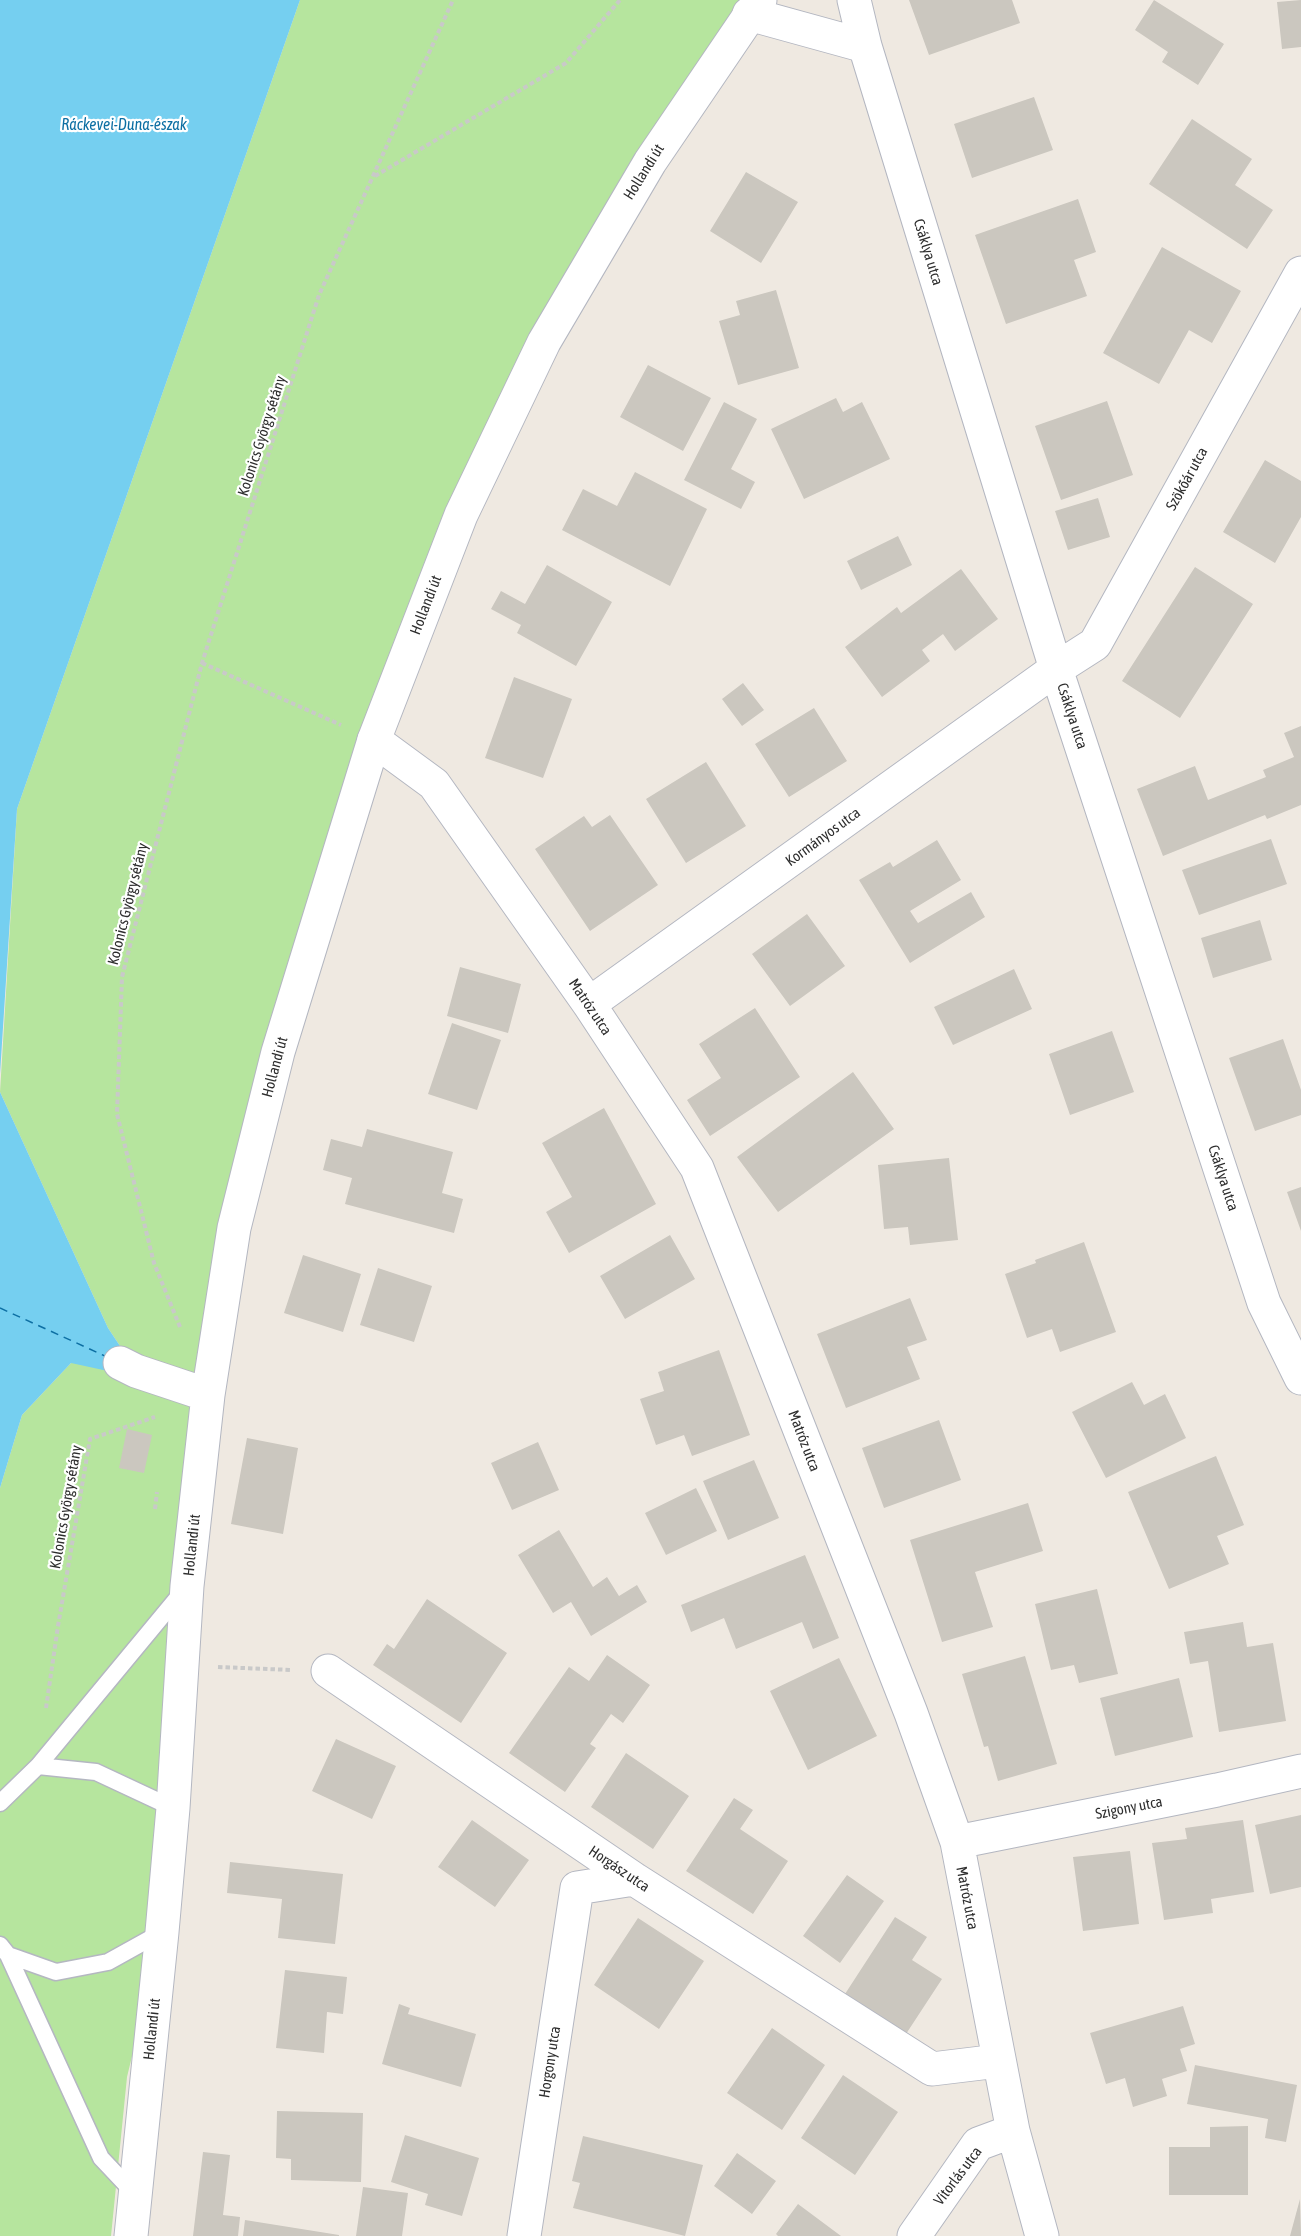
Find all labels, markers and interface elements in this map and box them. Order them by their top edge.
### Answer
water label: Ráckevei-Duna-észak [61,115,187,135]
street label: Hollandi út [620,141,668,203]
street label: Csáklya utca [909,217,947,287]
street label: Kolonics György sétány [234,374,290,498]
street label: Szökőár utca [1162,444,1212,514]
street label: Hollandi út [406,573,446,637]
street label: Csáklya utca [1053,681,1091,751]
street label: Kormányos utca [782,804,864,870]
street label: Kolonics György sétány [104,841,152,967]
street label: Matróz utca [565,975,615,1039]
street label: Hollandi út [258,1035,292,1099]
street label: Csáklya utca [1204,1143,1242,1213]
street label: Matróz utca [784,1408,824,1474]
street label: Kolonics György sétány [46,1444,86,1570]
street label: Hollandi út [180,1513,204,1577]
street label: Szigony utca [1094,1793,1164,1823]
street label: Horgász utca [585,1842,653,1896]
street label: Matróz utca [952,1865,982,1931]
street label: Hollandi út [140,1997,164,2061]
street label: Horgony utca [535,2025,565,2099]
street label: Vitorlás utca [930,2143,986,2209]

